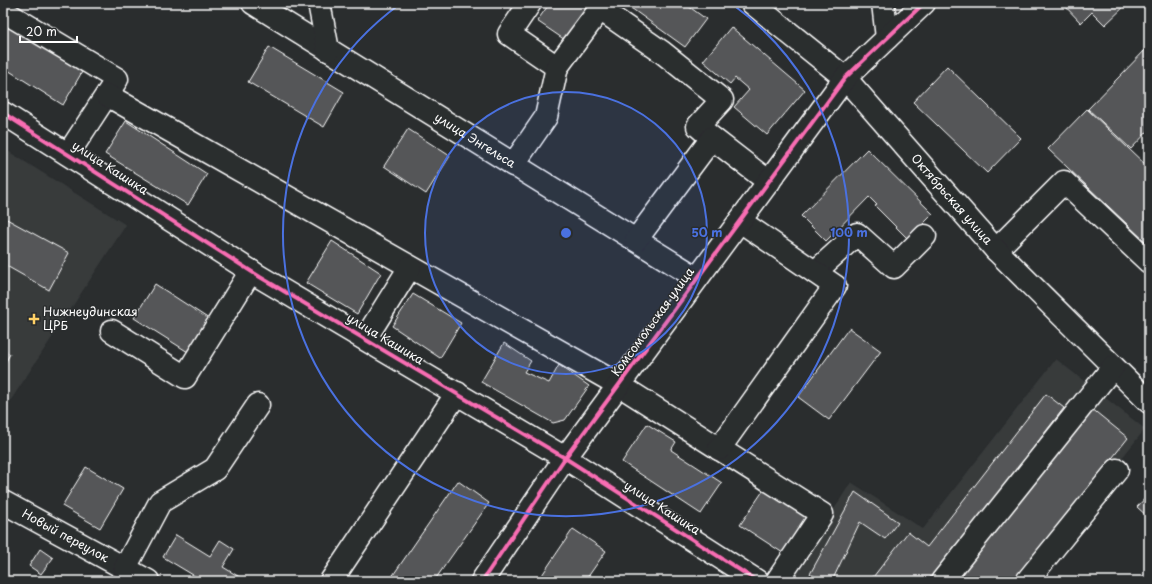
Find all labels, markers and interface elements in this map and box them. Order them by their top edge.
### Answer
scale bar [20,18,77,44]
text: 20 m [26,22,57,40]
street label: улица Энгельса [431,108,520,172]
street label: улица Кашика [69,136,153,199]
street label: Октябрьская улица [907,149,997,248]
text: 50 m [691,223,723,241]
text: 100 m [830,223,868,241]
centre of rings [559,226,573,240]
street label: Комсомольская улица [606,263,698,380]
place label: Нижнеудинская ЦРБ [43,302,138,334]
street label: улица Кашика [343,308,428,369]
marker: Нижнеудинская ЦРБ [28,313,40,325]
street label: улица Кашика [621,476,705,539]
street label: Новый переулок [19,504,113,567]

